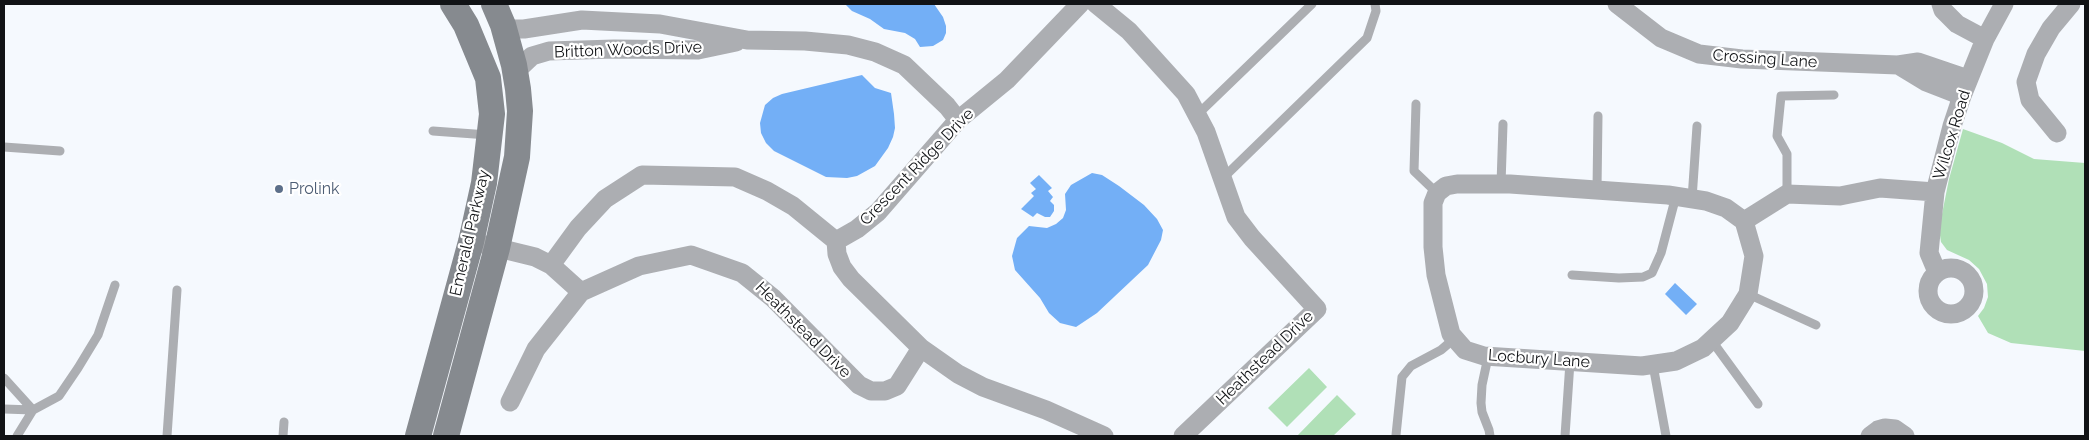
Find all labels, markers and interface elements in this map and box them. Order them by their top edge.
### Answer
street label: Britton Woods Drive [554,38,702,62]
street label: Crossing Lane [1712,46,1818,72]
street label: Wilcox Road [1929,88,1975,182]
street label: Crescent Ridge Drive [856,104,978,230]
street label: Emerald Parkway [446,168,494,298]
place label: Prolink [289,179,339,199]
marker: Prolink [273,183,285,195]
street label: Heathstead Drive [751,278,855,382]
street label: Heathstead Drive [1212,307,1318,409]
street label: Locbury Lane [1487,346,1591,372]

